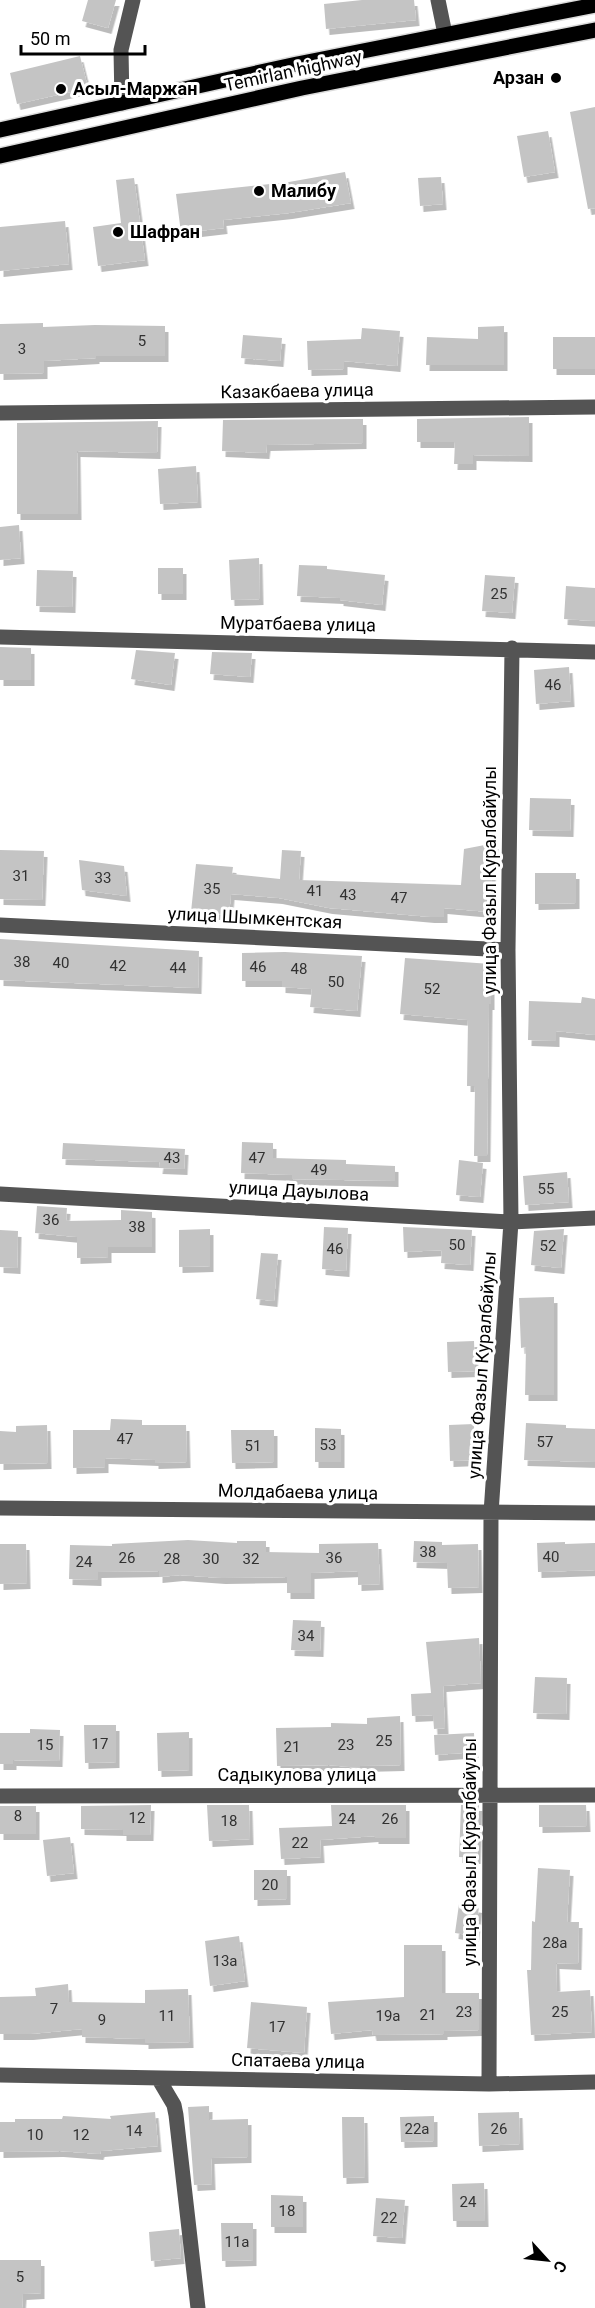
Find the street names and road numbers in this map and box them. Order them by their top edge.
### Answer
street label: Temirlan highway [222,46,364,95]
street label: Казакбаева улица [220,379,374,402]
street label: Муратбаева улица [220,612,376,635]
street label: улица Фазыл Куралбайулы [479,766,500,994]
street label: улица Шымкентская [167,902,343,933]
street label: улица Дауылова [228,1176,370,1205]
street label: улица Фазыл Куралбайулы [463,1250,500,1480]
street label: Молдабаева улица [218,1480,378,1503]
street label: улица Фазыл Куралбайулы [459,1738,480,1966]
street label: Садыкулова улица [218,1764,376,1785]
street label: Спатаева улица [231,2049,365,2072]

